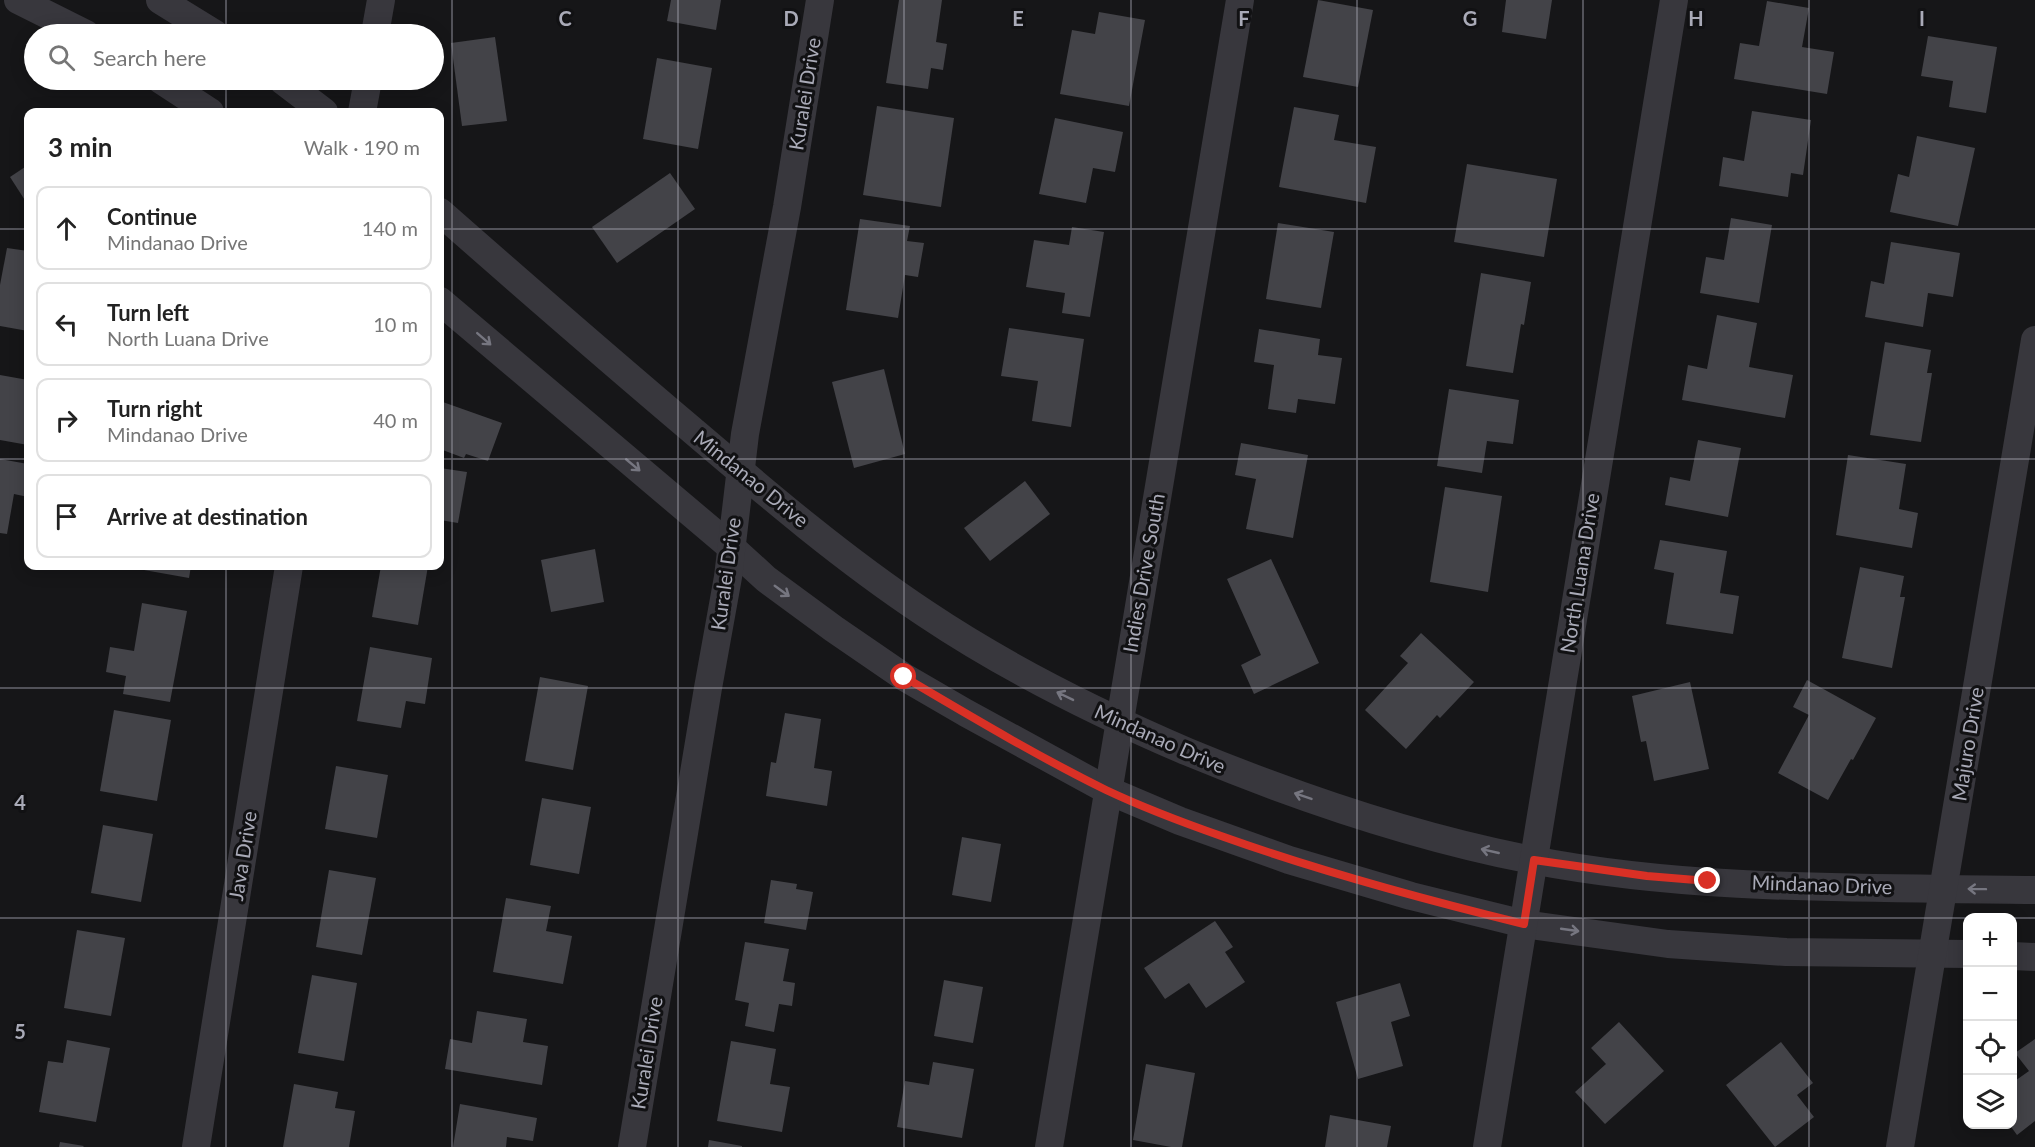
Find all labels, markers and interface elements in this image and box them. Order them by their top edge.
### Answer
text: C [558,6,572,30]
text: D [783,6,799,30]
text: E [1012,6,1024,30]
text: F [1238,6,1250,30]
text: G [1463,6,1477,30]
text: H [1688,6,1704,30]
text: I [1919,6,1925,30]
search box [24,24,444,90]
street label: Kuralei Drive [783,36,825,152]
icon: search [45,41,78,74]
text: Search here [93,44,206,71]
text: 3 min [48,131,112,163]
text: Walk · 190 m [304,135,420,159]
text: Continue [107,203,197,230]
icon: ahead [50,212,83,245]
text: 140 m [362,216,418,240]
text: Mindanao Drive [107,230,248,254]
text: Turn left [107,299,189,326]
icon: left [50,308,83,341]
text: 10 m [373,312,418,336]
text: North Luana Drive [107,326,269,350]
one-way arrow [476,332,492,345]
text: Turn right [107,395,202,422]
icon: right [50,404,83,437]
text: 40 m [373,408,418,432]
text: Mindanao Drive [107,422,248,446]
street label: Mindanao Drive [689,425,814,532]
one-way arrow [625,458,640,472]
street label: Indies Drive South [1117,491,1169,654]
street label: North Luana Drive [1555,491,1604,655]
icon: arrive [50,500,83,533]
text: Arrive at destination [107,503,308,530]
street label: Kuralei Drive [705,516,745,632]
one-way arrow [773,584,789,597]
route start [890,663,916,689]
street label: Majuro Drive [1946,685,1988,803]
one-way arrow [1057,690,1075,701]
street label: Mindanao Drive [1091,698,1230,778]
text: 4 [14,790,26,814]
one-way arrow [1294,790,1313,801]
street label: Java Drive [223,809,261,902]
one-way arrow [1481,844,1500,856]
route end [1694,867,1720,893]
street label: Mindanao Drive [1751,870,1893,898]
one-way arrow [1967,883,1987,895]
map controls [1963,913,2017,1129]
button: + [1963,913,2017,967]
one-way arrow [1559,925,1579,936]
button: − [1963,967,2017,1021]
street label: Kuralei Drive [625,995,667,1111]
text: 5 [14,1019,26,1043]
button: locate [1963,1021,2017,1075]
button: layers [1963,1075,2017,1129]

